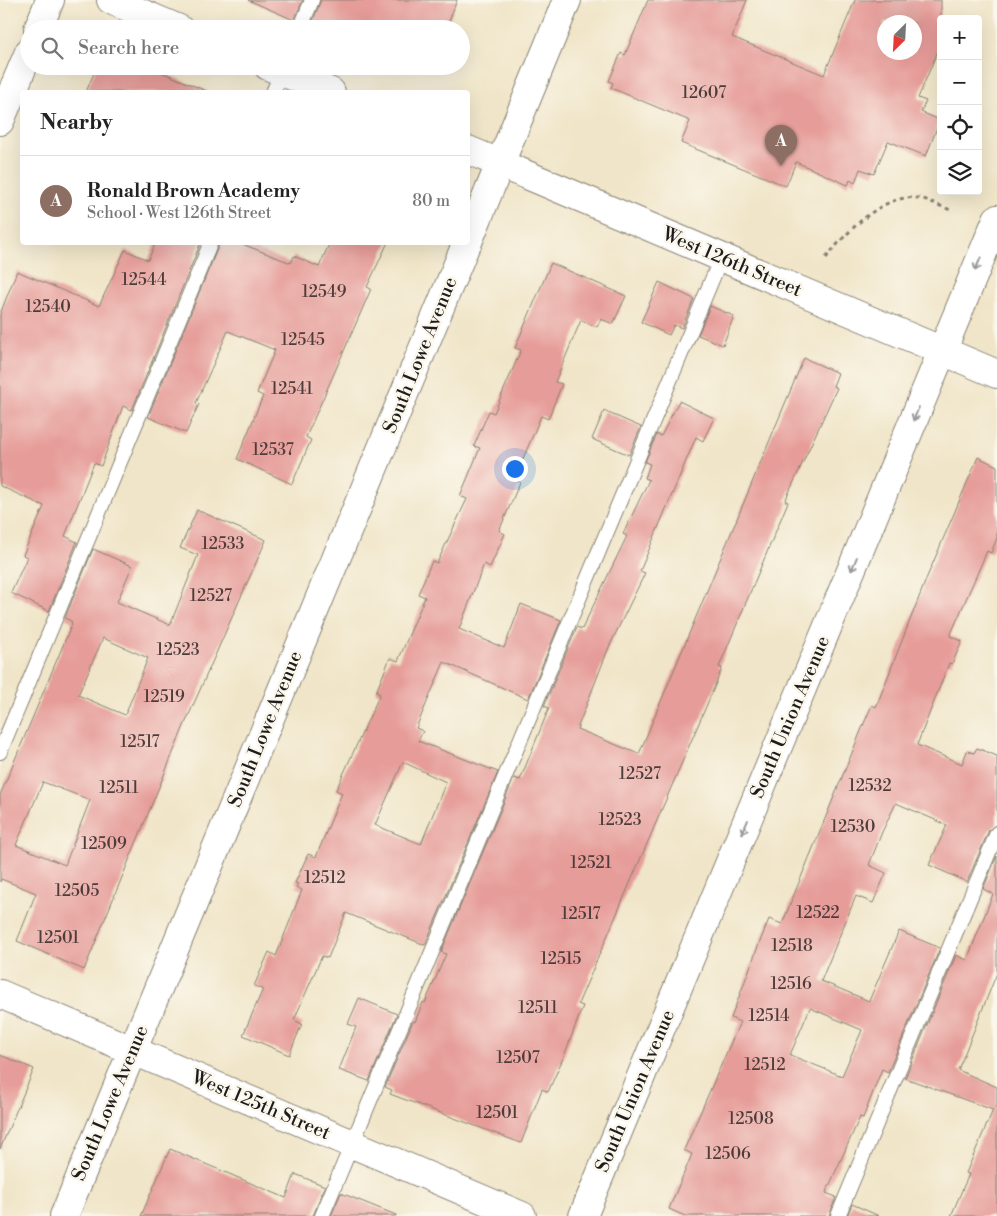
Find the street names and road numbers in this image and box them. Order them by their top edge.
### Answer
street label: West 126th Street [658,221,806,302]
street label: South Lowe Avenue [378,273,462,437]
street label: South Union Avenue [745,632,835,802]
street label: South Lowe Avenue [223,647,307,811]
street label: South Union Avenue [590,1006,680,1176]
street label: South Lowe Avenue [66,1022,154,1184]
street label: West 125th Street [187,1065,334,1145]

